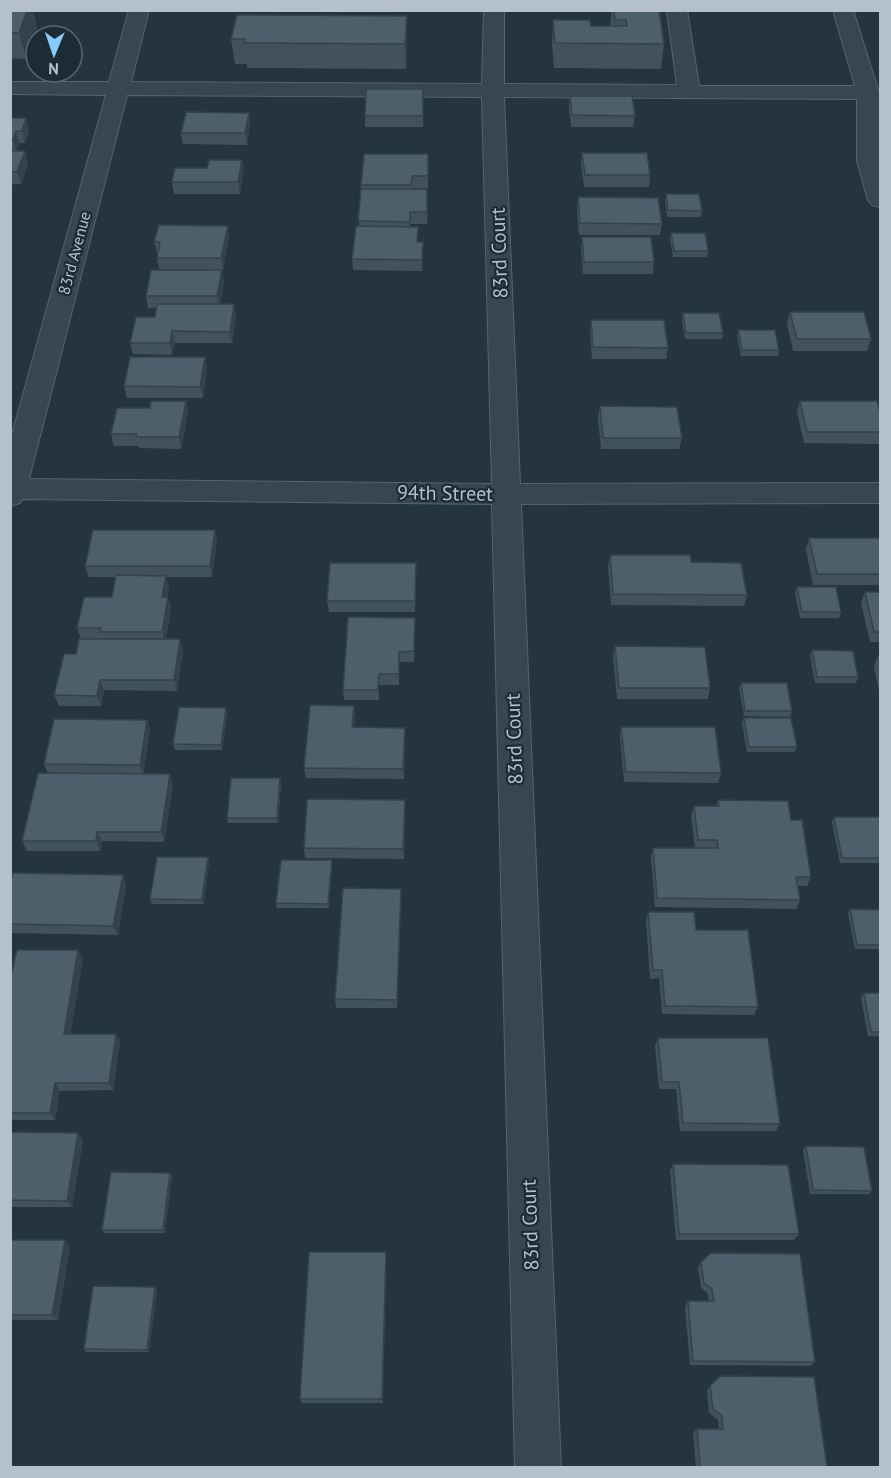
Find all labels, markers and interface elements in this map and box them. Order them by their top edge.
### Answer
north arrow [24,24,84,84]
text: N [48,59,59,79]
street label: 83rd Court [484,207,514,299]
street label: 83rd Avenue [53,209,95,297]
street label: 94th Street [397,479,493,507]
street label: 83rd Court [499,693,529,785]
street label: 83rd Court [515,1179,545,1271]

